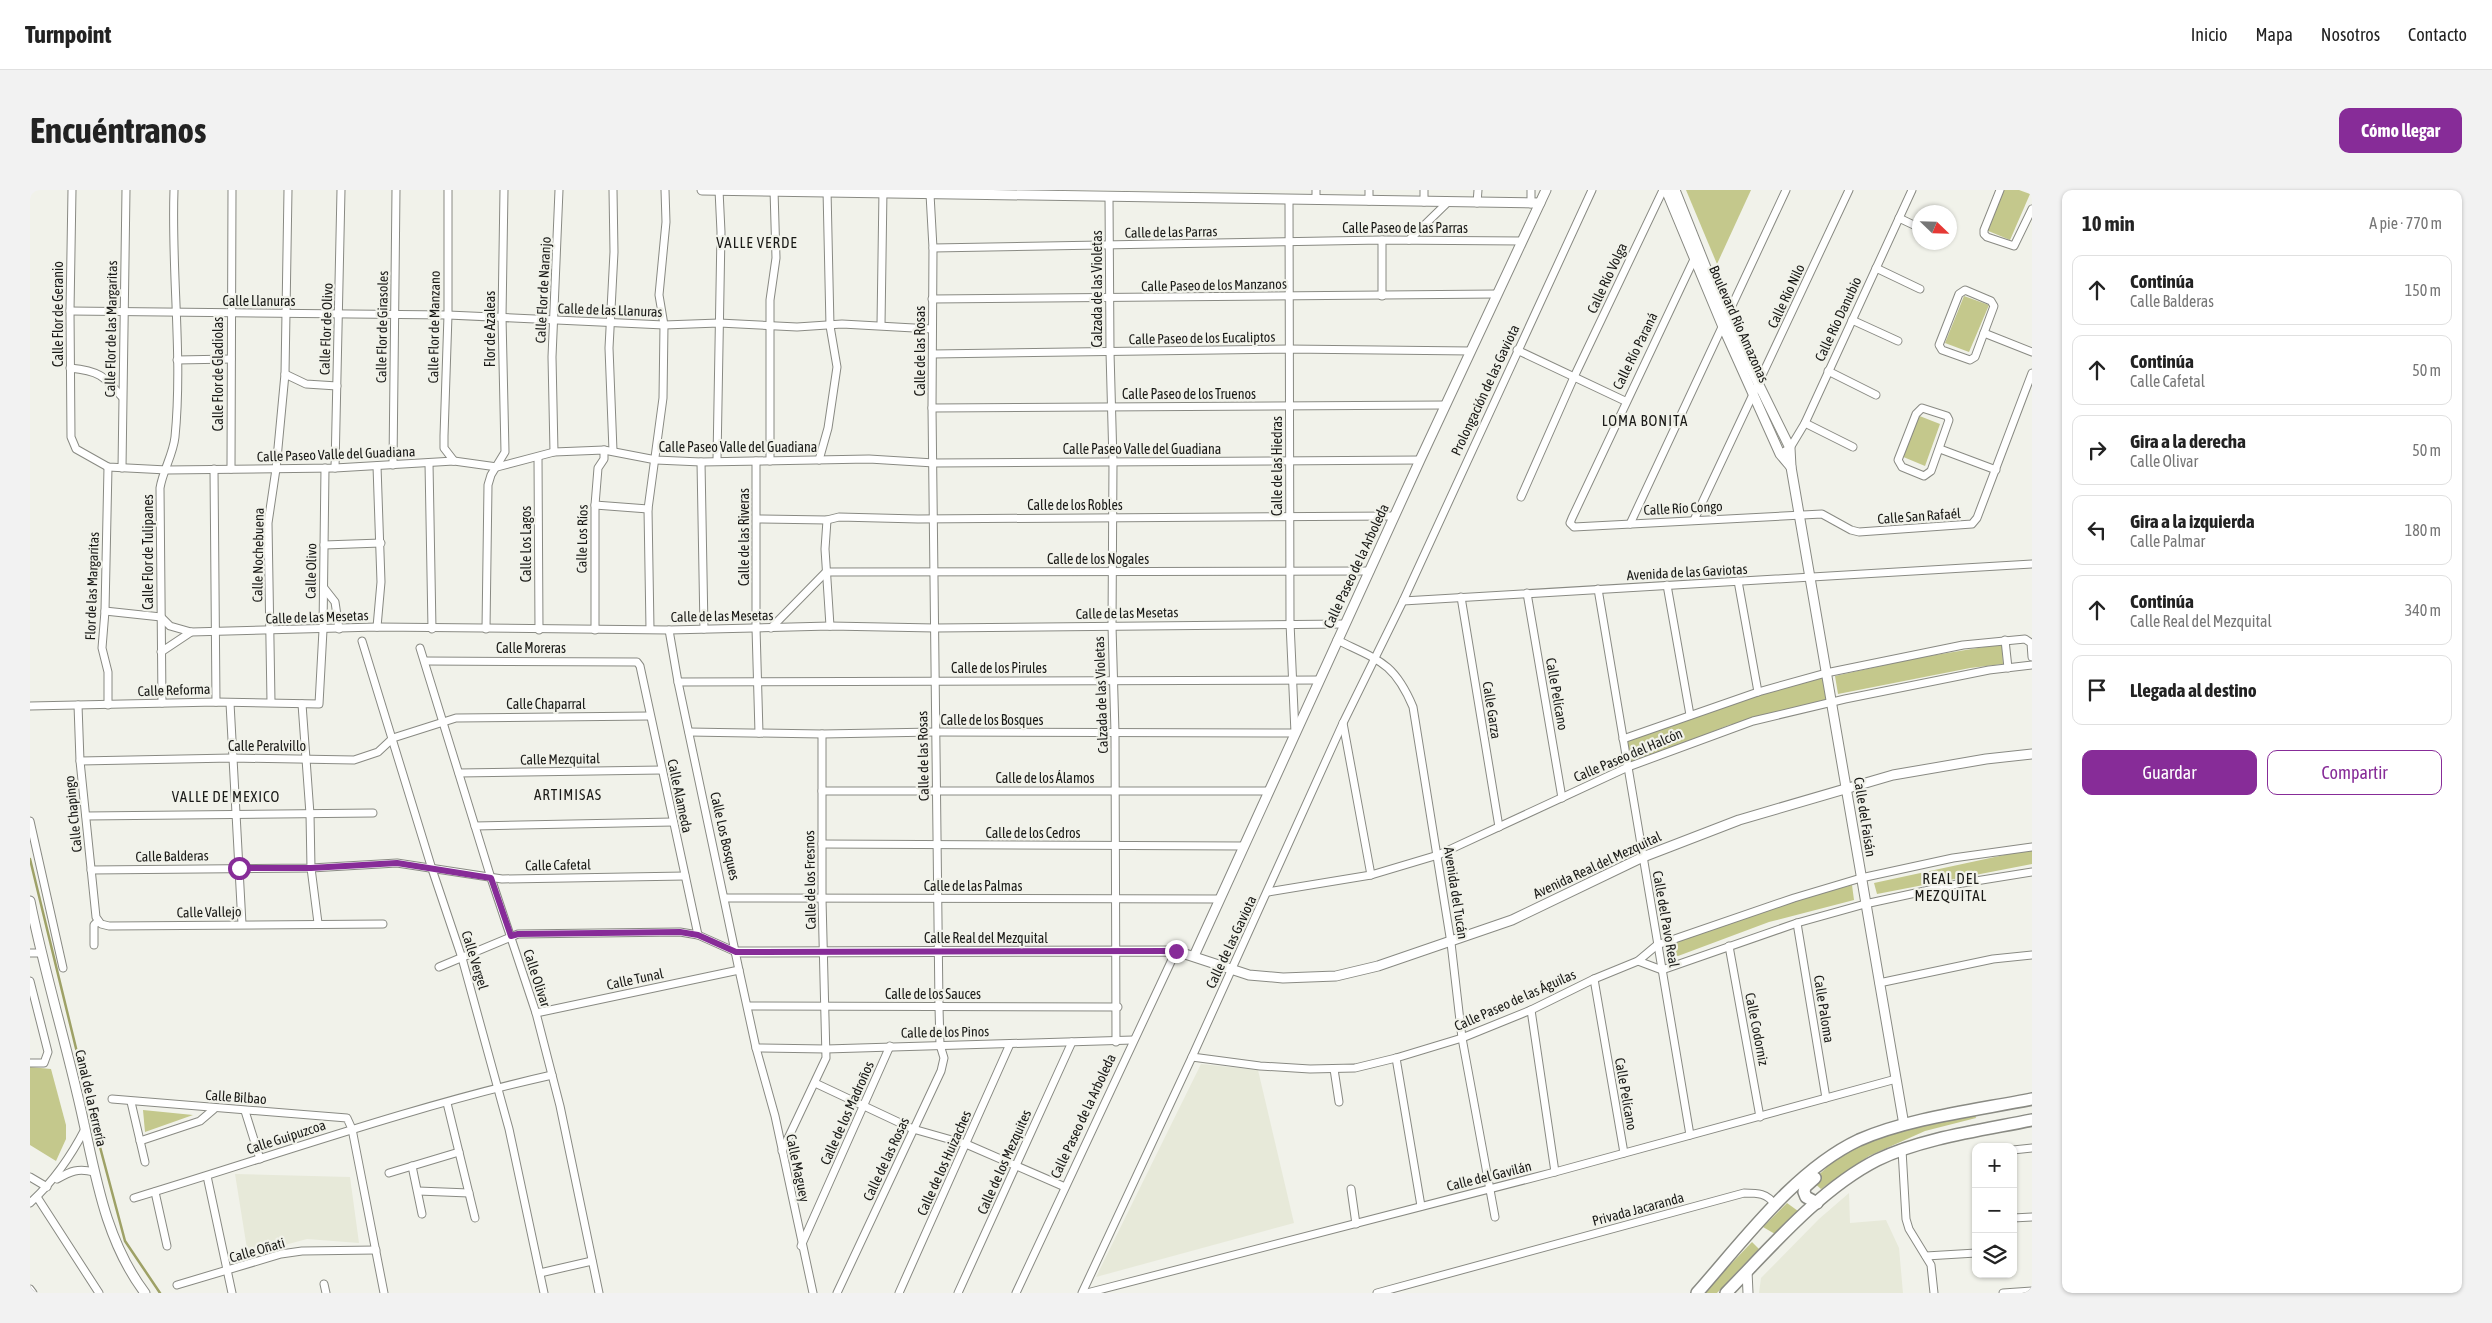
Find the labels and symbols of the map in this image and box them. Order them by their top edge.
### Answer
north arrow [1912,205,1957,250]
street label: Calle Paseo de las Parras [1342,220,1468,236]
street label: Calle de las Parras [1124,223,1218,241]
street label: Calzada de las Violetas [1089,230,1105,348]
district label: VALLE VERDE [716,234,798,251]
street label: Calle Flor de Naranjo [532,236,554,344]
street label: Calle Río Volga [1584,240,1630,316]
street label: Calle Flor de las Margaritas [102,260,120,398]
street label: Calle Flor de Geranio [50,261,66,367]
street label: Calle Río Nilo [1764,261,1808,331]
street label: Boulevard Río Amazonas [1706,263,1772,385]
street label: Calle Flor de Girasoles [373,271,391,383]
street label: Calle Flor de Manzano [425,271,443,383]
street label: Calle Río Danubio [1811,274,1865,364]
street label: Calle Paseo de los Manzanos [1141,276,1287,294]
street label: Calle Flor de Olivo [316,283,336,375]
street label: Flor de Azaleas [482,291,498,367]
street label: Calle Llanuras [223,293,295,309]
street label: Calle de las Llanuras [557,300,663,320]
street label: Calle de las Rosas [912,306,928,396]
street label: Calle Río Paraná [1609,310,1661,392]
street label: Calle Flor de Gladiolas [210,317,226,431]
street label: Prolongación de las Gaviota [1448,322,1522,458]
street label: Calle Paseo de los Eucaliptos [1129,329,1275,347]
street label: Calle Paseo de los Truenos [1122,386,1256,402]
district label: LOMA BONITA [1602,412,1688,429]
street label: Calle de las Hiedras [1269,416,1285,516]
street label: Calle Paseo Valle del Guadiana [659,439,817,455]
street label: Calle Paseo Valle del Guadiana [1063,441,1221,457]
street label: Calle Paseo Valle del Guadiana [256,443,416,465]
street label: Calle de las Riveras [736,488,752,586]
street label: Calle Flor de Tulipanes [140,494,156,610]
street label: Calle de los Robles [1027,497,1123,513]
street label: Calle Río Congo [1643,498,1723,518]
street label: Calle Paseo de la Arboleda [1320,501,1392,631]
street label: Calle Los Ríos [573,504,591,574]
street label: Calle San Rafaél [1877,505,1961,527]
street label: Calle Los Lagos [518,506,534,582]
street label: Calle Nochebuena [249,508,267,602]
street label: Flor de las Margaritas [82,531,102,641]
street label: Calle Olivo [303,543,319,599]
street label: Calle de los Nogales [1047,551,1149,567]
street label: Avenida de las Gaviotas [1626,561,1748,583]
street label: Calle de las Mesetas [1075,604,1179,622]
street label: Calle de las Mesetas [265,607,369,627]
street label: Calle de las Mesetas [670,607,774,625]
street label: Calzada de las Violetas [1091,636,1111,754]
street label: Calle Moreras [496,640,566,656]
street label: Calle Pelícano [1543,656,1571,732]
street label: Calle de los Pirules [951,660,1047,676]
street label: Calle Garza [1480,680,1504,740]
street label: Calle Reforma [137,681,211,699]
street label: Calle Chaparral [506,696,586,712]
street label: Calle de las Rosas [914,711,932,801]
street label: Calle de los Bosques [940,712,1044,728]
street label: Calle Paseo del Halcón [1571,725,1685,785]
street label: Calle Peralvillo [228,738,306,754]
street label: Calle Mezquital [520,750,600,768]
street label: Calle Alameda [664,758,696,834]
street label: Calle de los Álamos [996,770,1095,786]
street label: Calle Chapingo [61,775,85,853]
street label: Calle del Faisán [1851,776,1879,858]
district label: ARTIMISAS [534,786,602,803]
district label: VALLE DE MEXICO [172,788,280,805]
street label: Calle Los Bosques [707,790,743,882]
street label: Calle de los Cedros [985,825,1081,841]
street label: Avenida Real del Mezquital [1530,828,1664,902]
street label: Calle de los Fresnos [801,830,819,930]
street label: Avenida del Tucán [1441,846,1471,940]
street label: Calle Balderas [135,847,209,865]
street label: Calle Cafetal [525,856,591,874]
route start [228,857,251,880]
street label: Calle del Pavo Real [1650,869,1682,969]
district label: REAL DEL MEZQUITAL [1915,870,1987,904]
street label: Calle de las Palmas [924,878,1022,894]
street label: Calle de las Gaviota [1203,893,1259,991]
street label: Calle Vallejo [176,903,242,921]
street label: Calle Vergel [458,929,492,992]
street label: Calle Real del Mezquital [924,930,1048,946]
route end [1165,940,1188,963]
street label: Calle Olivar [520,947,554,1010]
street label: Calle Tunal [605,965,665,993]
street label: Calle Paseo de las Águilas [1452,966,1578,1034]
street label: Calle Paloma [1811,974,1837,1044]
street label: Calle de los Sauces [885,986,981,1002]
street label: Calle Codorniz [1742,991,1772,1067]
street label: Calle de los Pinos [901,1023,989,1041]
street label: Canal de la Ferrería [72,1048,110,1148]
street label: Calle Paseo de la Arboleda [1047,1051,1119,1181]
street label: Calle Pelícano [1612,1056,1640,1132]
street label: Calle de los Madroños [817,1059,877,1167]
street label: Calle Bilbao [205,1087,267,1107]
street label: Calle de los Mezquites [974,1107,1034,1217]
street label: Calle de los Huizaches [914,1108,974,1218]
street label: Calle de las Rosas [860,1115,912,1203]
street label: Calle Guipuzcoa [244,1117,328,1157]
street label: Calle Maguey [783,1133,813,1204]
street label: Calle del Gavilán [1445,1158,1533,1194]
street label: Privada Jacaranda [1590,1189,1686,1229]
street label: Calle Oñati [227,1234,287,1266]

